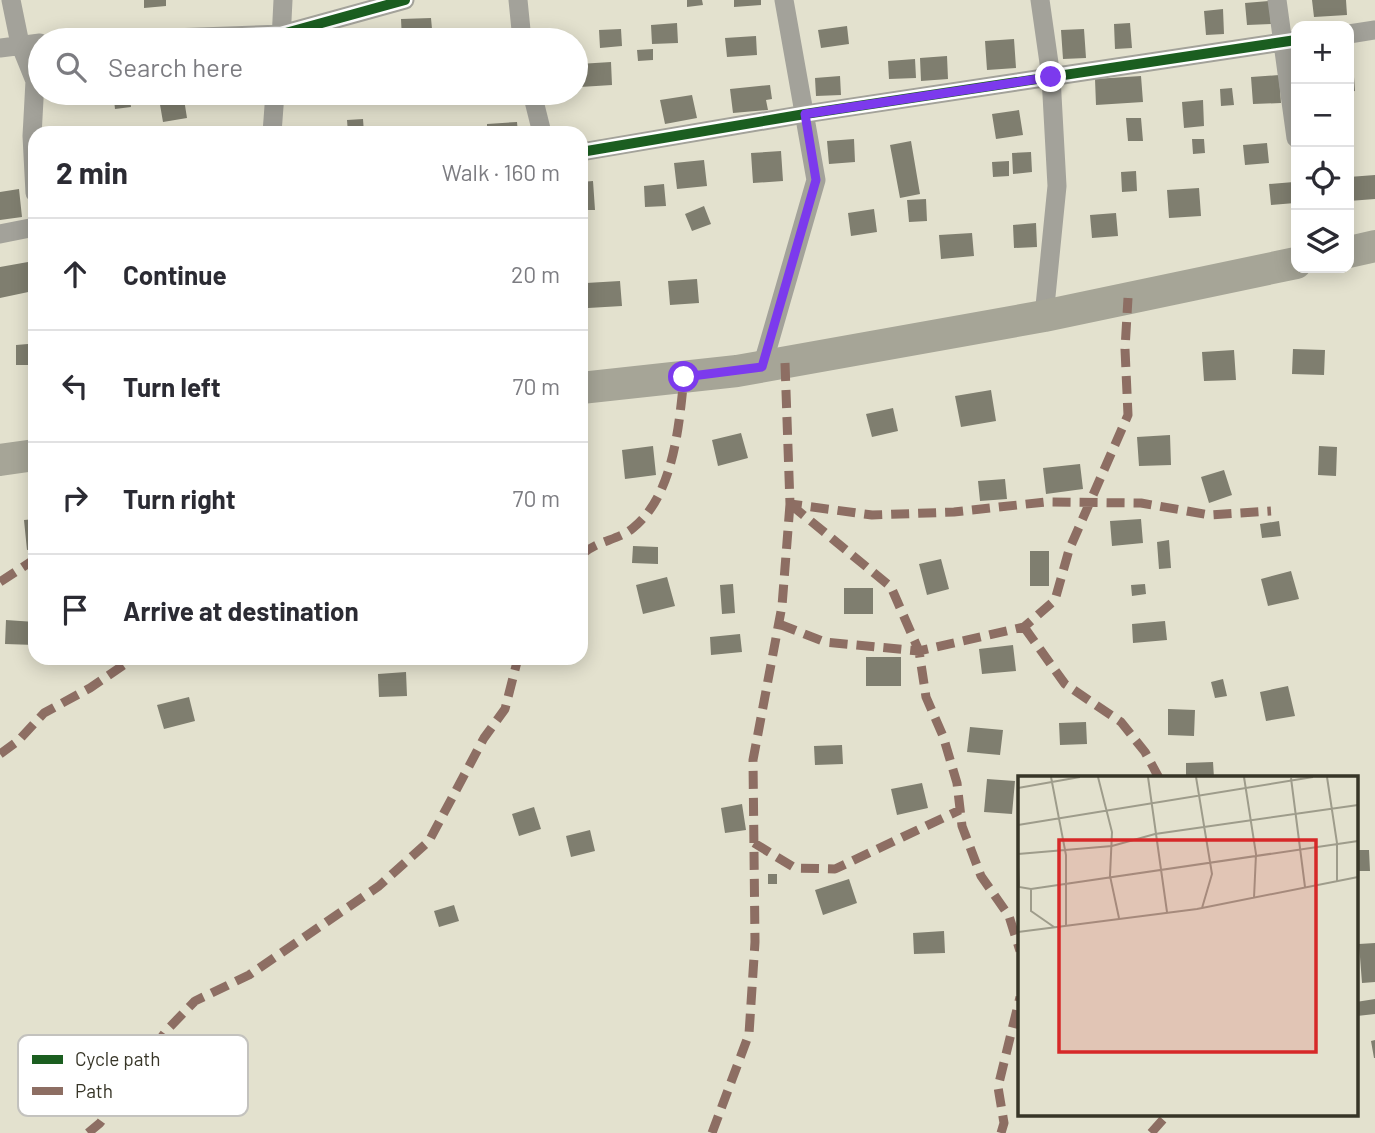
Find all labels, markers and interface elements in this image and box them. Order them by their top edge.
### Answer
map controls [1291,21,1354,273]
button: + [1291,21,1354,84]
search box [28,28,588,105]
icon: search [52,48,90,86]
text: Search here [108,51,243,82]
route end [1035,61,1066,92]
button: − [1291,84,1354,147]
button: locate [1291,147,1354,210]
text: 2 min [56,154,128,190]
text: Walk · 160 m [442,158,560,186]
button: layers [1291,210,1354,273]
icon: ahead [56,255,94,293]
text: Continue [123,259,227,290]
text: 20 m [511,260,560,288]
route start [668,361,699,392]
icon: left [56,367,94,405]
text: Turn left [123,371,221,402]
text: 70 m [513,372,560,400]
icon: right [56,479,94,517]
text: Turn right [123,483,236,514]
text: 70 m [513,484,560,512]
icon: arrive [56,591,94,629]
text: Arrive at destination [123,595,359,626]
inset map [1018,776,1358,1116]
legend [18,1035,248,1116]
text: Cycle path [75,1047,160,1070]
text: Path [75,1079,113,1102]

